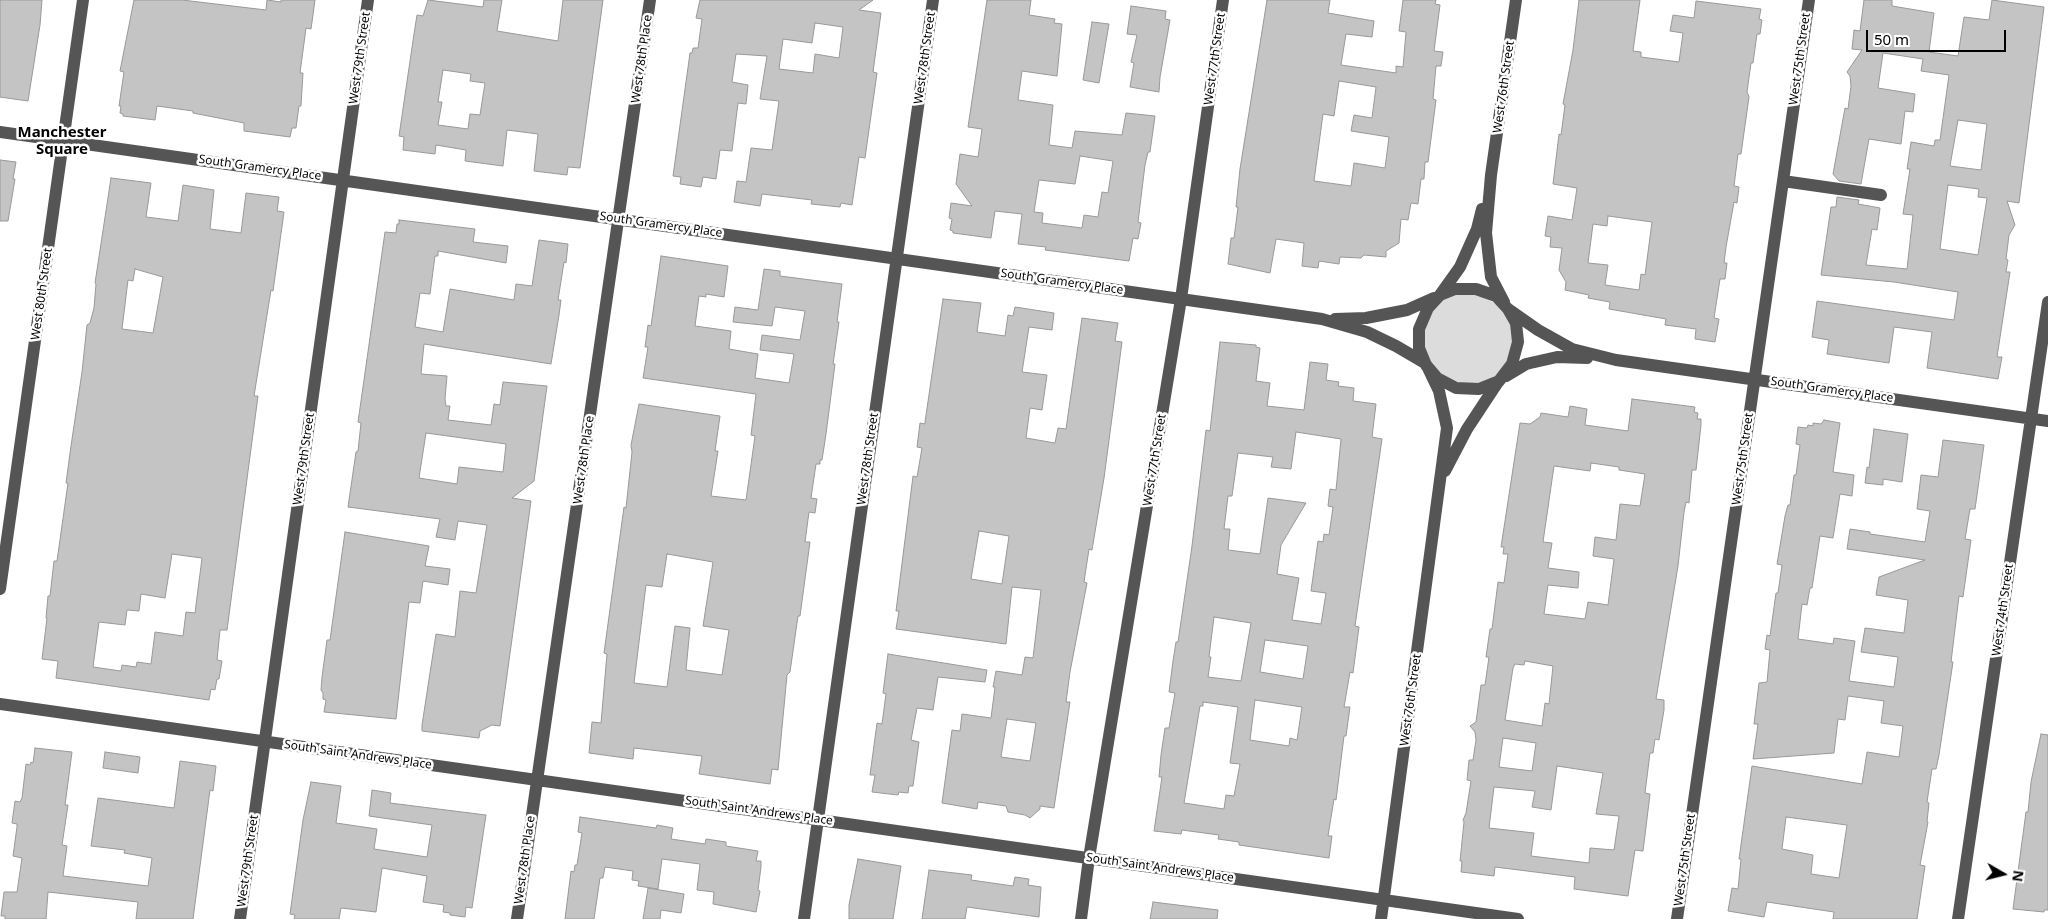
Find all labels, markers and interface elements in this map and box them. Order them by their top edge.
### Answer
street label: West 79th Street [346,11,374,105]
street label: West 78th Street [911,11,939,105]
street label: West 77th Street [1201,12,1229,106]
street label: West 75th Street [1786,12,1814,106]
street label: West 78th Place [629,14,655,104]
scale bar [1868,20,2008,52]
text: 50 m [1874,29,1909,49]
street label: West 76th Street [1490,40,1518,134]
district label: Manchester Square [17,124,107,159]
street label: South Gramercy Place [198,152,322,184]
street label: South Gramercy Place [599,209,723,241]
street label: West 80th Street [28,247,56,341]
street label: South Gramercy Place [1000,266,1124,298]
street label: South Gramercy Place [1770,374,1894,406]
street label: West 79th Street [290,412,318,506]
street label: West 78th Street [854,412,882,506]
street label: West 75th Street [1729,412,1757,506]
street label: West 77th Street [1141,413,1169,507]
street label: West 78th Place [571,415,597,505]
street label: West 74th Street [1989,563,2017,657]
street label: West 76th Street [1397,653,1425,747]
street label: South Saint Andrews Place [283,737,433,773]
street label: South Saint Andrews Place [684,793,834,829]
street label: West 75th Street [1671,813,1699,907]
street label: West 79th Street [234,814,262,908]
street label: West 78th Place [512,815,538,905]
north arrow [1978,849,2028,899]
street label: South Saint Andrews Place [1085,850,1235,886]
text: N [2008,869,2029,883]

